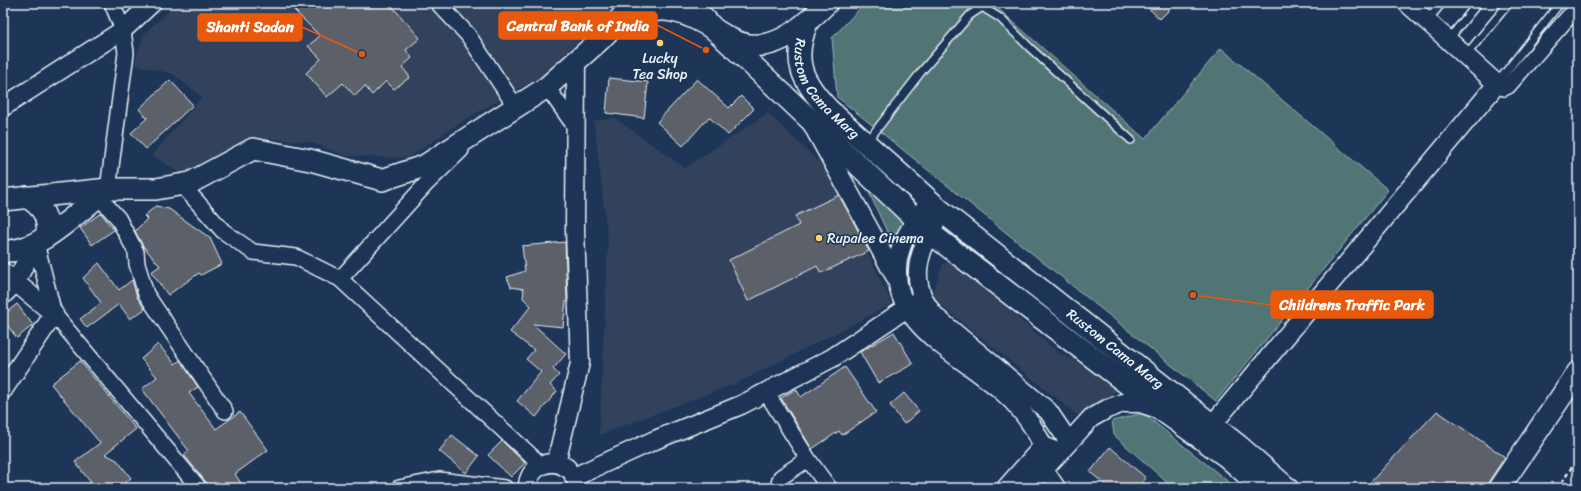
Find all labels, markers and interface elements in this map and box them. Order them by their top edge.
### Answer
callout: Central Bank of India [499,12,657,39]
text: Central Bank of India [506,13,650,39]
callout: Shanti Sadan [198,14,302,41]
text: Shanti Sadan [205,14,295,40]
street label: Rustom Cama Marg [787,36,866,145]
marker: Lucky Tea Shop [655,38,665,48]
place label: Lucky Tea Shop [633,46,688,87]
place label: Rupalee Cinema [827,226,924,251]
marker: Rupalee Cinema [814,233,824,243]
callout: Childrens Traffic Park [1271,291,1433,318]
text: Childrens Traffic Park [1278,292,1426,318]
street label: Rustom Cama Marg [1061,302,1170,395]

